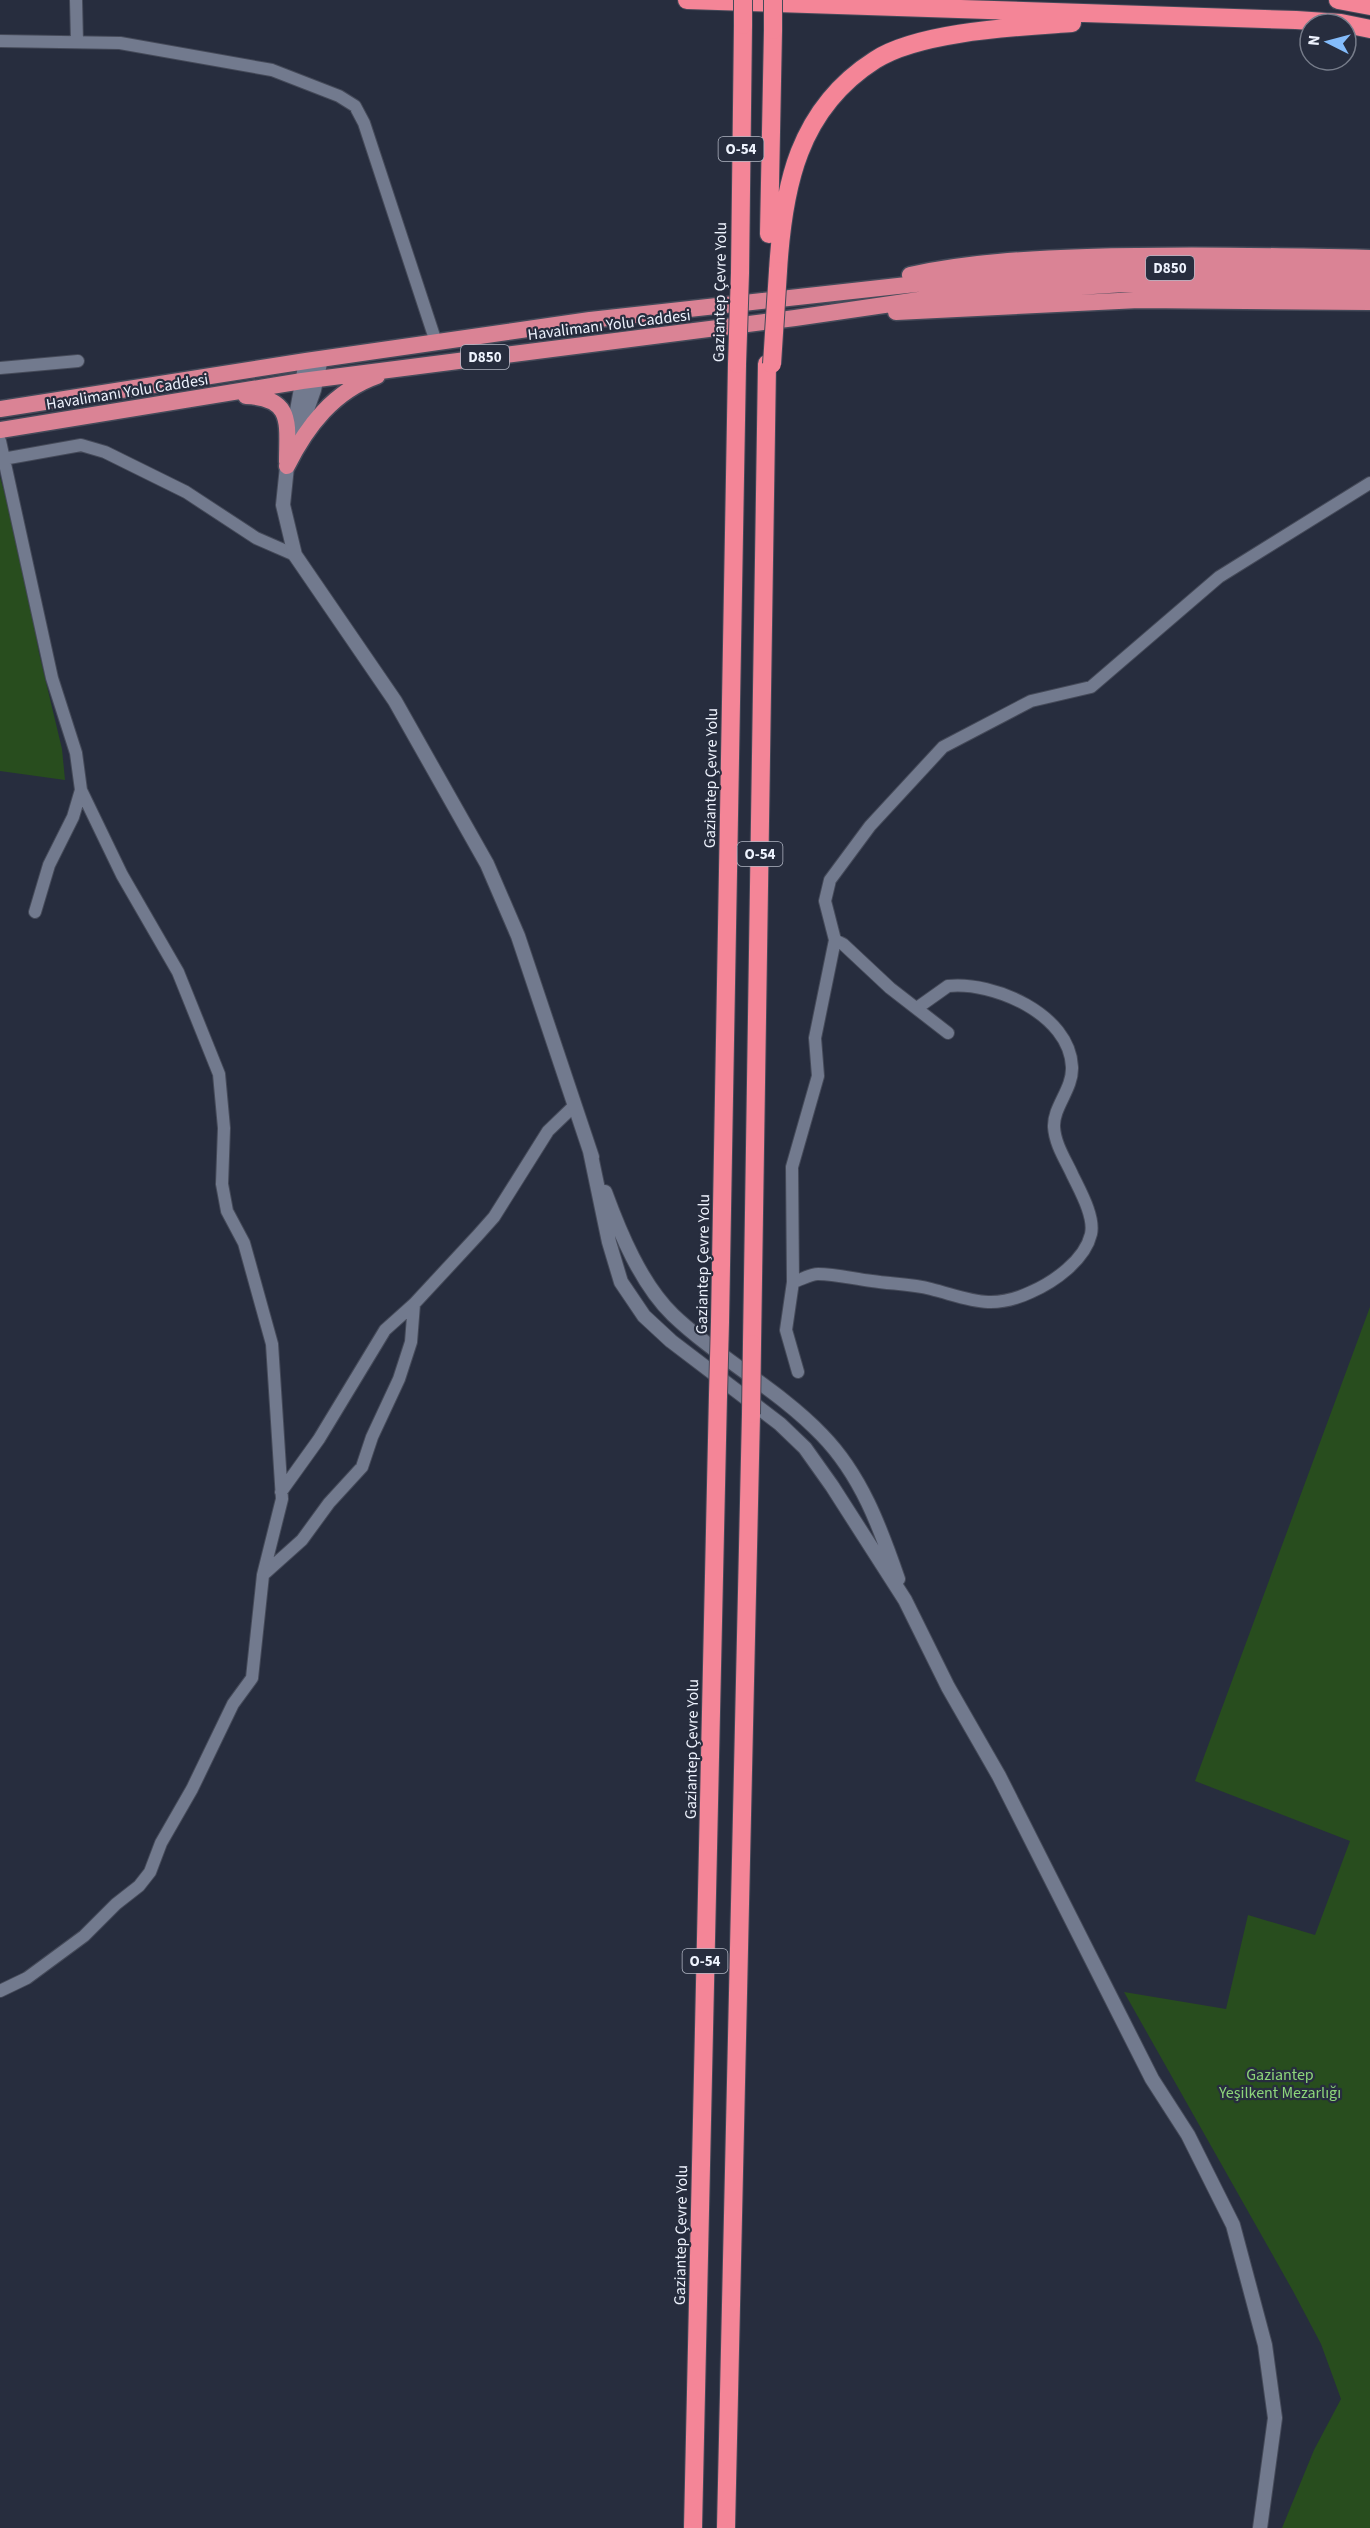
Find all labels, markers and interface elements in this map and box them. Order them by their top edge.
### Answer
north arrow [1298,12,1358,72]
text: N [1303,34,1326,47]
road number: O-54 [718,137,764,161]
street label: Gaziantep Çevre Yolu [708,222,732,362]
road number: D850 [1146,256,1194,280]
street label: Havalimanı Yolu Caddesi [526,304,692,346]
road number: D850 [461,345,509,369]
street label: Havalimanı Yolu Caddesi [44,368,210,416]
street label: Gaziantep Çevre Yolu [699,708,723,848]
road number: O-54 [738,842,783,866]
street label: Gaziantep Çevre Yolu [691,1194,715,1334]
street label: Gaziantep Çevre Yolu [680,1679,704,1819]
road number: O-54 [682,1949,728,1973]
park label: Gaziantep Yeşilkent Mezarlığı [1218,2064,1341,2104]
street label: Gaziantep Çevre Yolu [669,2165,693,2305]

